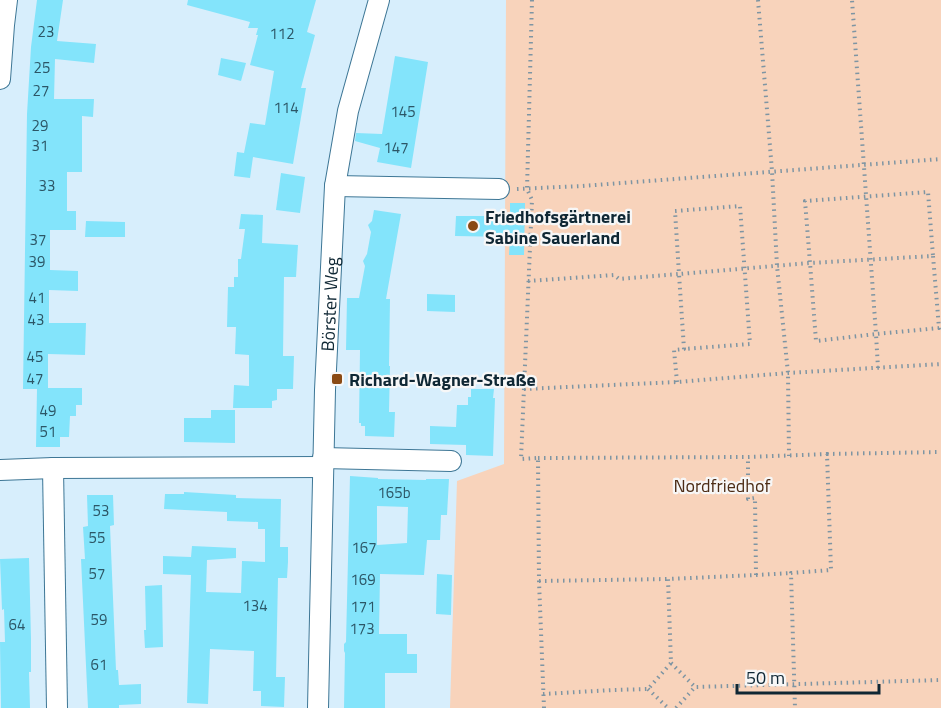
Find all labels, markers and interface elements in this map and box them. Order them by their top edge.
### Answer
house number: 23 [38,20,54,43]
house number: 112 [269,22,295,45]
house number: 25 [34,56,50,79]
house number: 27 [33,79,49,102]
house number: 114 [273,96,299,119]
house number: 145 [390,100,416,123]
house number: 29 [32,114,48,137]
house number: 31 [32,134,48,157]
house number: 147 [383,136,409,159]
house number: 33 [39,174,55,197]
place label: Friedhofsgärtnerei Sabine Sauerland [485,203,631,251]
marker: Friedhofsgärtnerei Sabine Sauerland [466,219,480,233]
house number: 37 [30,228,46,251]
house number: 39 [29,250,45,273]
street label: Börster Weg [313,256,345,352]
house number: 41 [29,286,45,309]
house number: 43 [28,308,44,331]
house number: 45 [27,345,43,368]
place label: Richard-Wagner-Straße [349,366,536,393]
house number: 47 [27,367,43,390]
marker: Richard-Wagner-Straße [330,372,344,386]
house number: 49 [40,399,56,422]
house number: 51 [40,420,56,443]
park label: Nordfriedhof [674,472,771,499]
house number: 165b [377,481,411,504]
house number: 53 [93,499,109,522]
house number: 55 [89,526,105,549]
house number: 167 [351,536,377,559]
house number: 57 [89,562,105,585]
house number: 169 [350,568,376,591]
house number: 134 [242,594,268,617]
house number: 171 [350,595,376,618]
house number: 59 [91,608,107,631]
house number: 64 [9,613,25,636]
house number: 173 [349,617,375,640]
house number: 61 [91,653,107,676]
scale bar [737,657,880,695]
text: 50 m [746,664,785,691]

